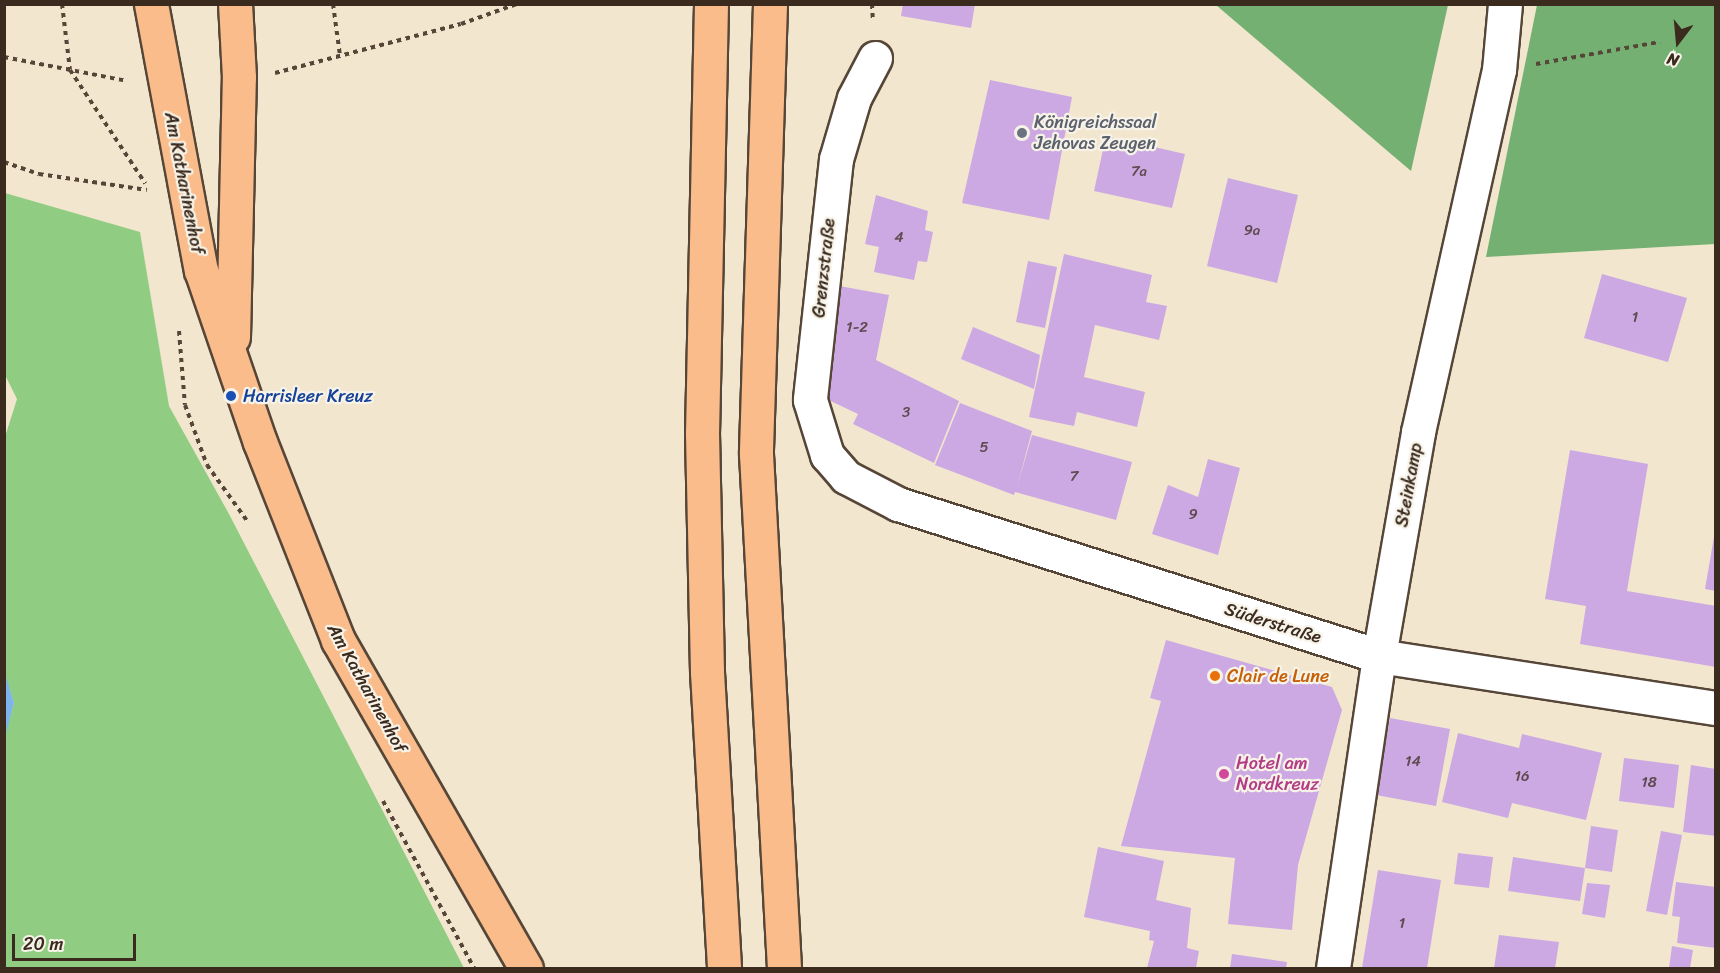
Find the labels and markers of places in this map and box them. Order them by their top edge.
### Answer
place label: Königreichssaal Jehovas Zeugen [1034,112,1157,154]
marker: Königreichssaal Jehovas Zeugen [1015,126,1029,140]
place label: Harrisleer Kreuz [243,385,373,407]
marker: Harrisleer Kreuz [224,389,238,403]
place label: Clair de Lune [1227,665,1330,687]
marker: Clair de Lune [1208,669,1222,683]
place label: Hotel am Nordkreuz [1236,753,1319,795]
marker: Hotel am Nordkreuz [1217,767,1231,781]

